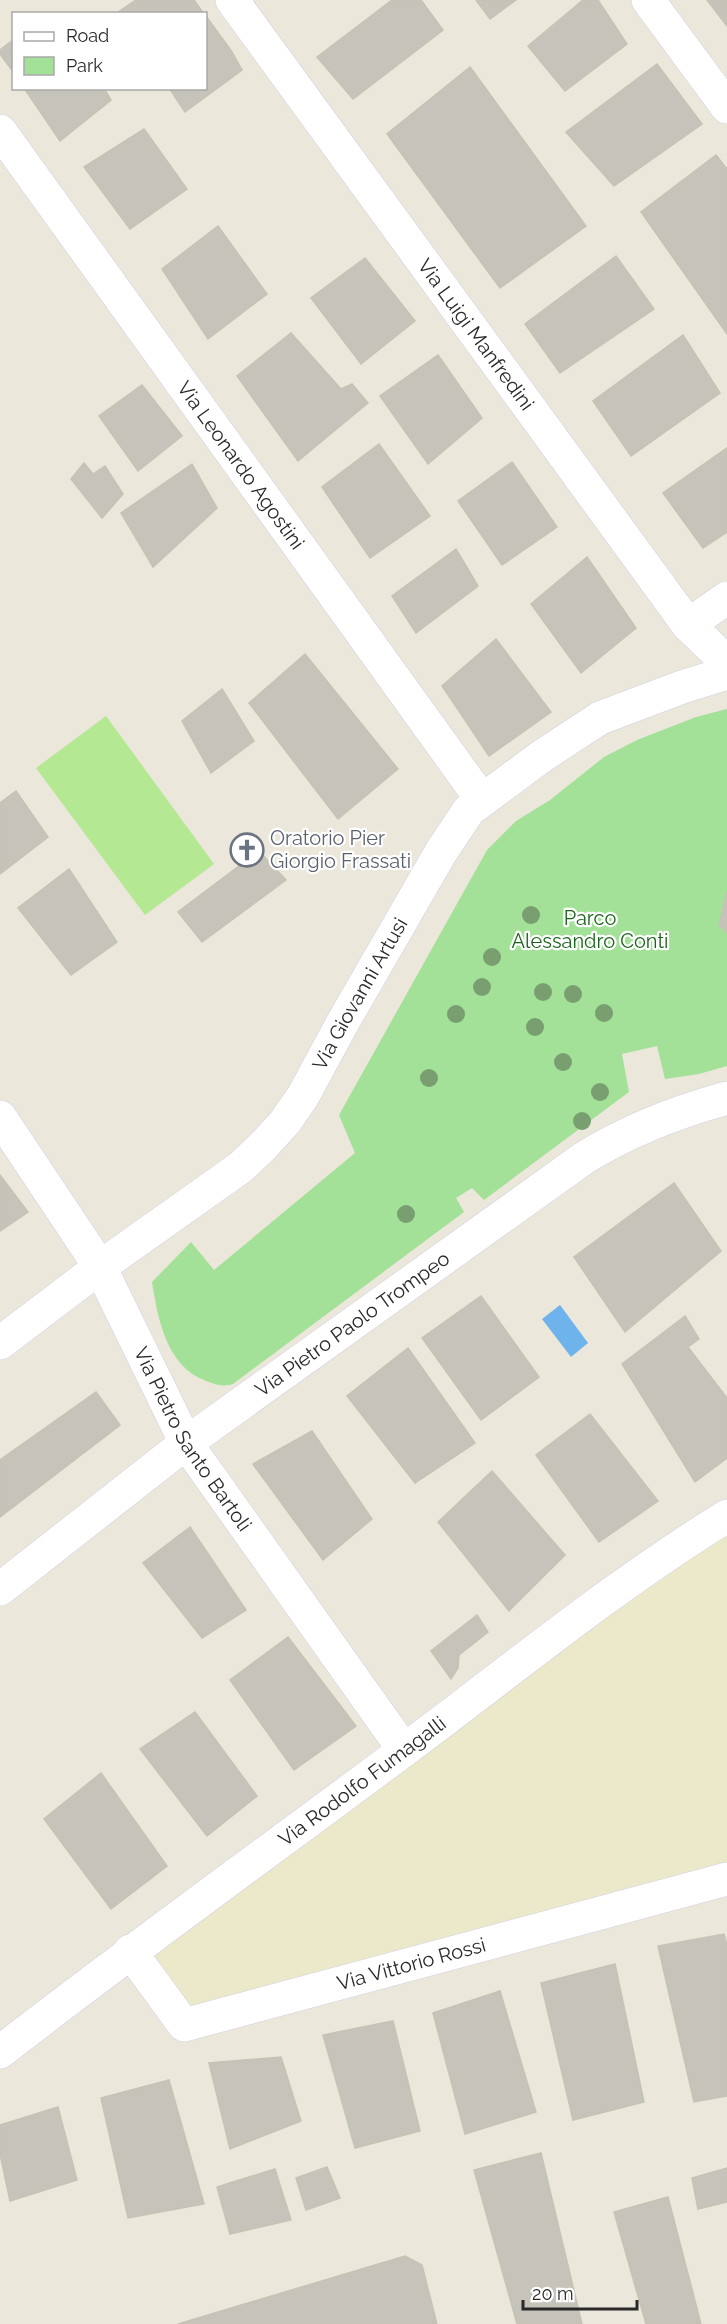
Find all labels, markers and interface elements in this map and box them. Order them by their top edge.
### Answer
legend [12,12,207,90]
text: Road [66,25,109,46]
text: Park [66,55,103,76]
street label: Via Luigi Manfredini [413,254,539,415]
street label: Via Leonardo Agostini [172,376,309,554]
place label: Oratorio Pier Giorgio Frassati [270,826,411,873]
church icon: Oratorio Pier Giorgio Frassati [229,832,265,868]
park label: Parco Alessandro Conti [512,906,668,953]
street label: Via Giovanni Artusi [307,914,412,1074]
street label: Via Pietro Paolo Trompeo [250,1246,454,1402]
street label: Via Pietro Santo Bartoli [129,1343,257,1536]
street label: Via Rodolfo Fumagalli [274,1711,450,1851]
street label: Via Vittorio Rossi [334,1932,488,1995]
scale bar [523,2273,637,2311]
text: 20 m [532,2283,574,2304]

